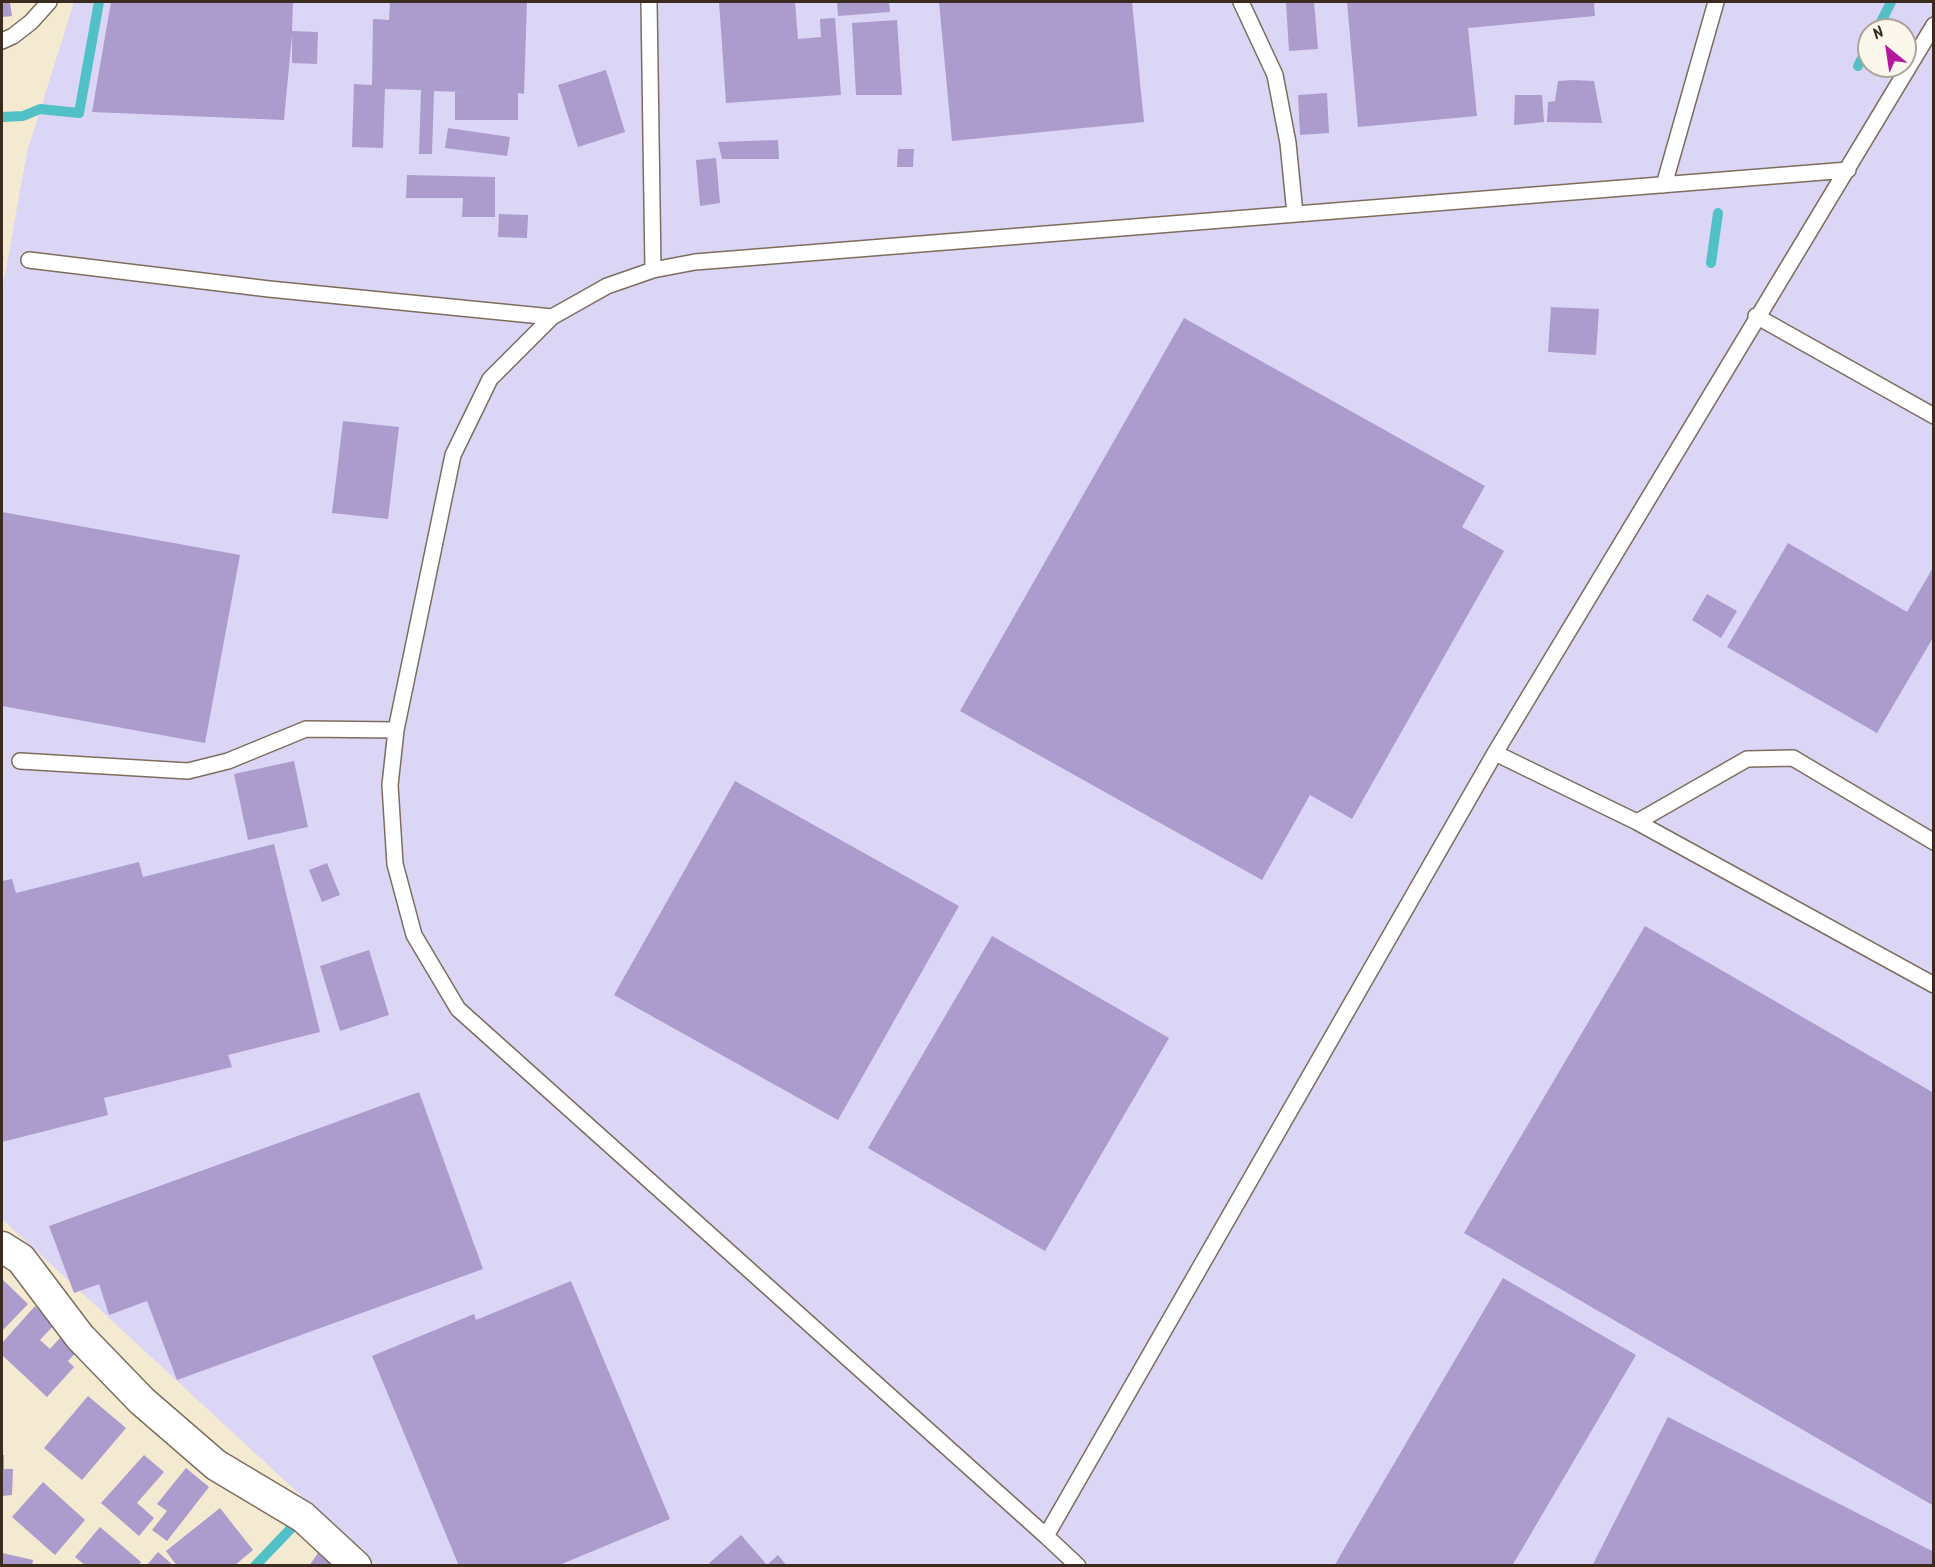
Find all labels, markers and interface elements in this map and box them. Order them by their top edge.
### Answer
north arrow [1857,18,1917,78]
text: N [1868,20,1889,47]

